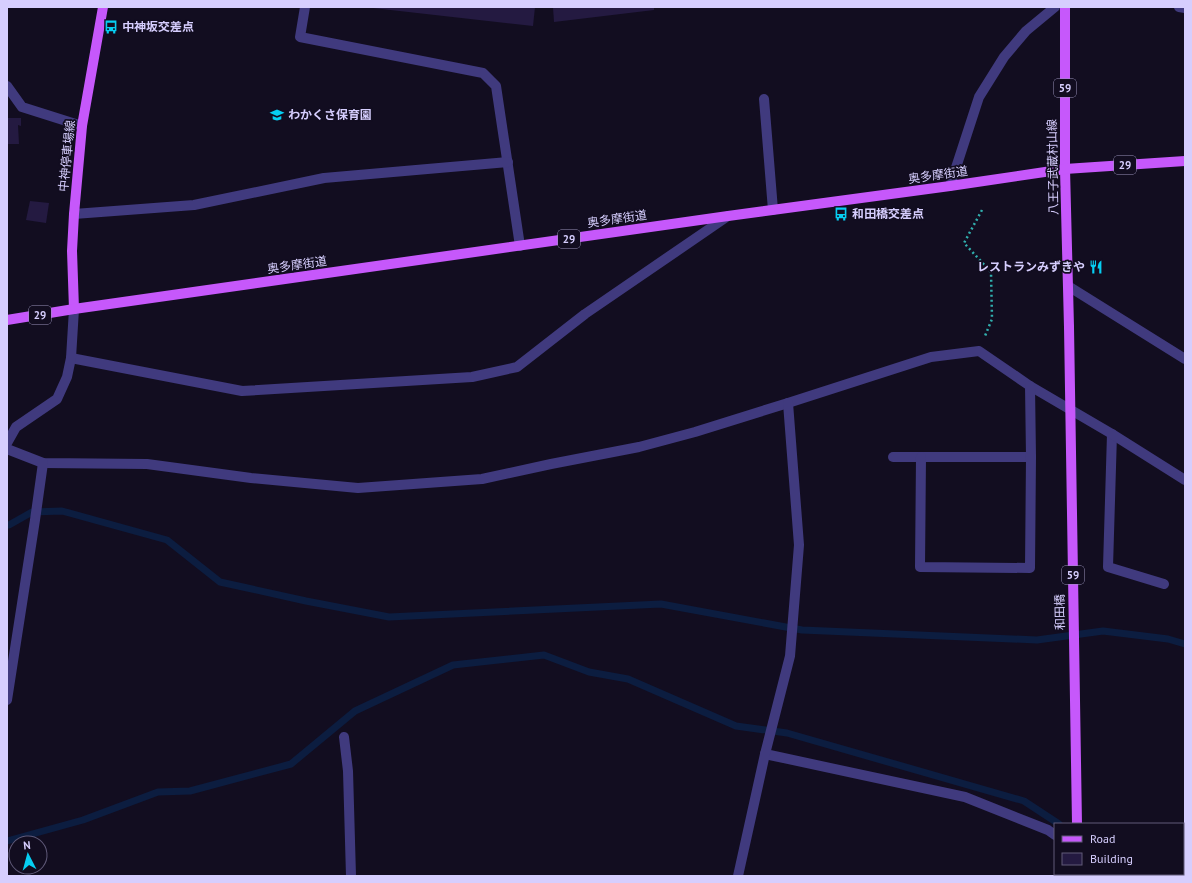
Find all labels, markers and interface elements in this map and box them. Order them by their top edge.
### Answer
bus stop icon: 中神坂交差点 [103,19,119,35]
place label: 中神坂交差点 [122,19,194,34]
road number: 59 [1054,79,1076,97]
school or university icon: わかくさ保育園 [269,107,285,123]
place label: わかくさ保育園 [288,107,372,122]
street label: 中神停車場線 [55,119,78,193]
street label: 八王子武蔵村山線 [1044,119,1061,215]
road number: 29 [1114,156,1136,174]
street label: 奥多摩街道 [907,163,969,186]
bus stop icon: 和田橋交差点 [833,206,849,222]
place label: 和田橋交差点 [852,206,924,221]
street label: 奥多摩街道 [586,207,648,230]
road number: 29 [558,230,580,248]
street label: 奥多摩街道 [266,253,328,276]
place label: レストランみずきや [977,259,1085,274]
restaurant icon: レストランみずきや [1088,259,1104,275]
road number: 29 [29,306,51,324]
road number: 59 [1062,566,1084,584]
street label: 和田橋 [1052,594,1067,630]
legend [1054,823,1184,875]
text: Road [1090,831,1115,846]
north arrow [8,835,48,875]
text: N [23,838,31,852]
text: Building [1090,851,1133,866]

